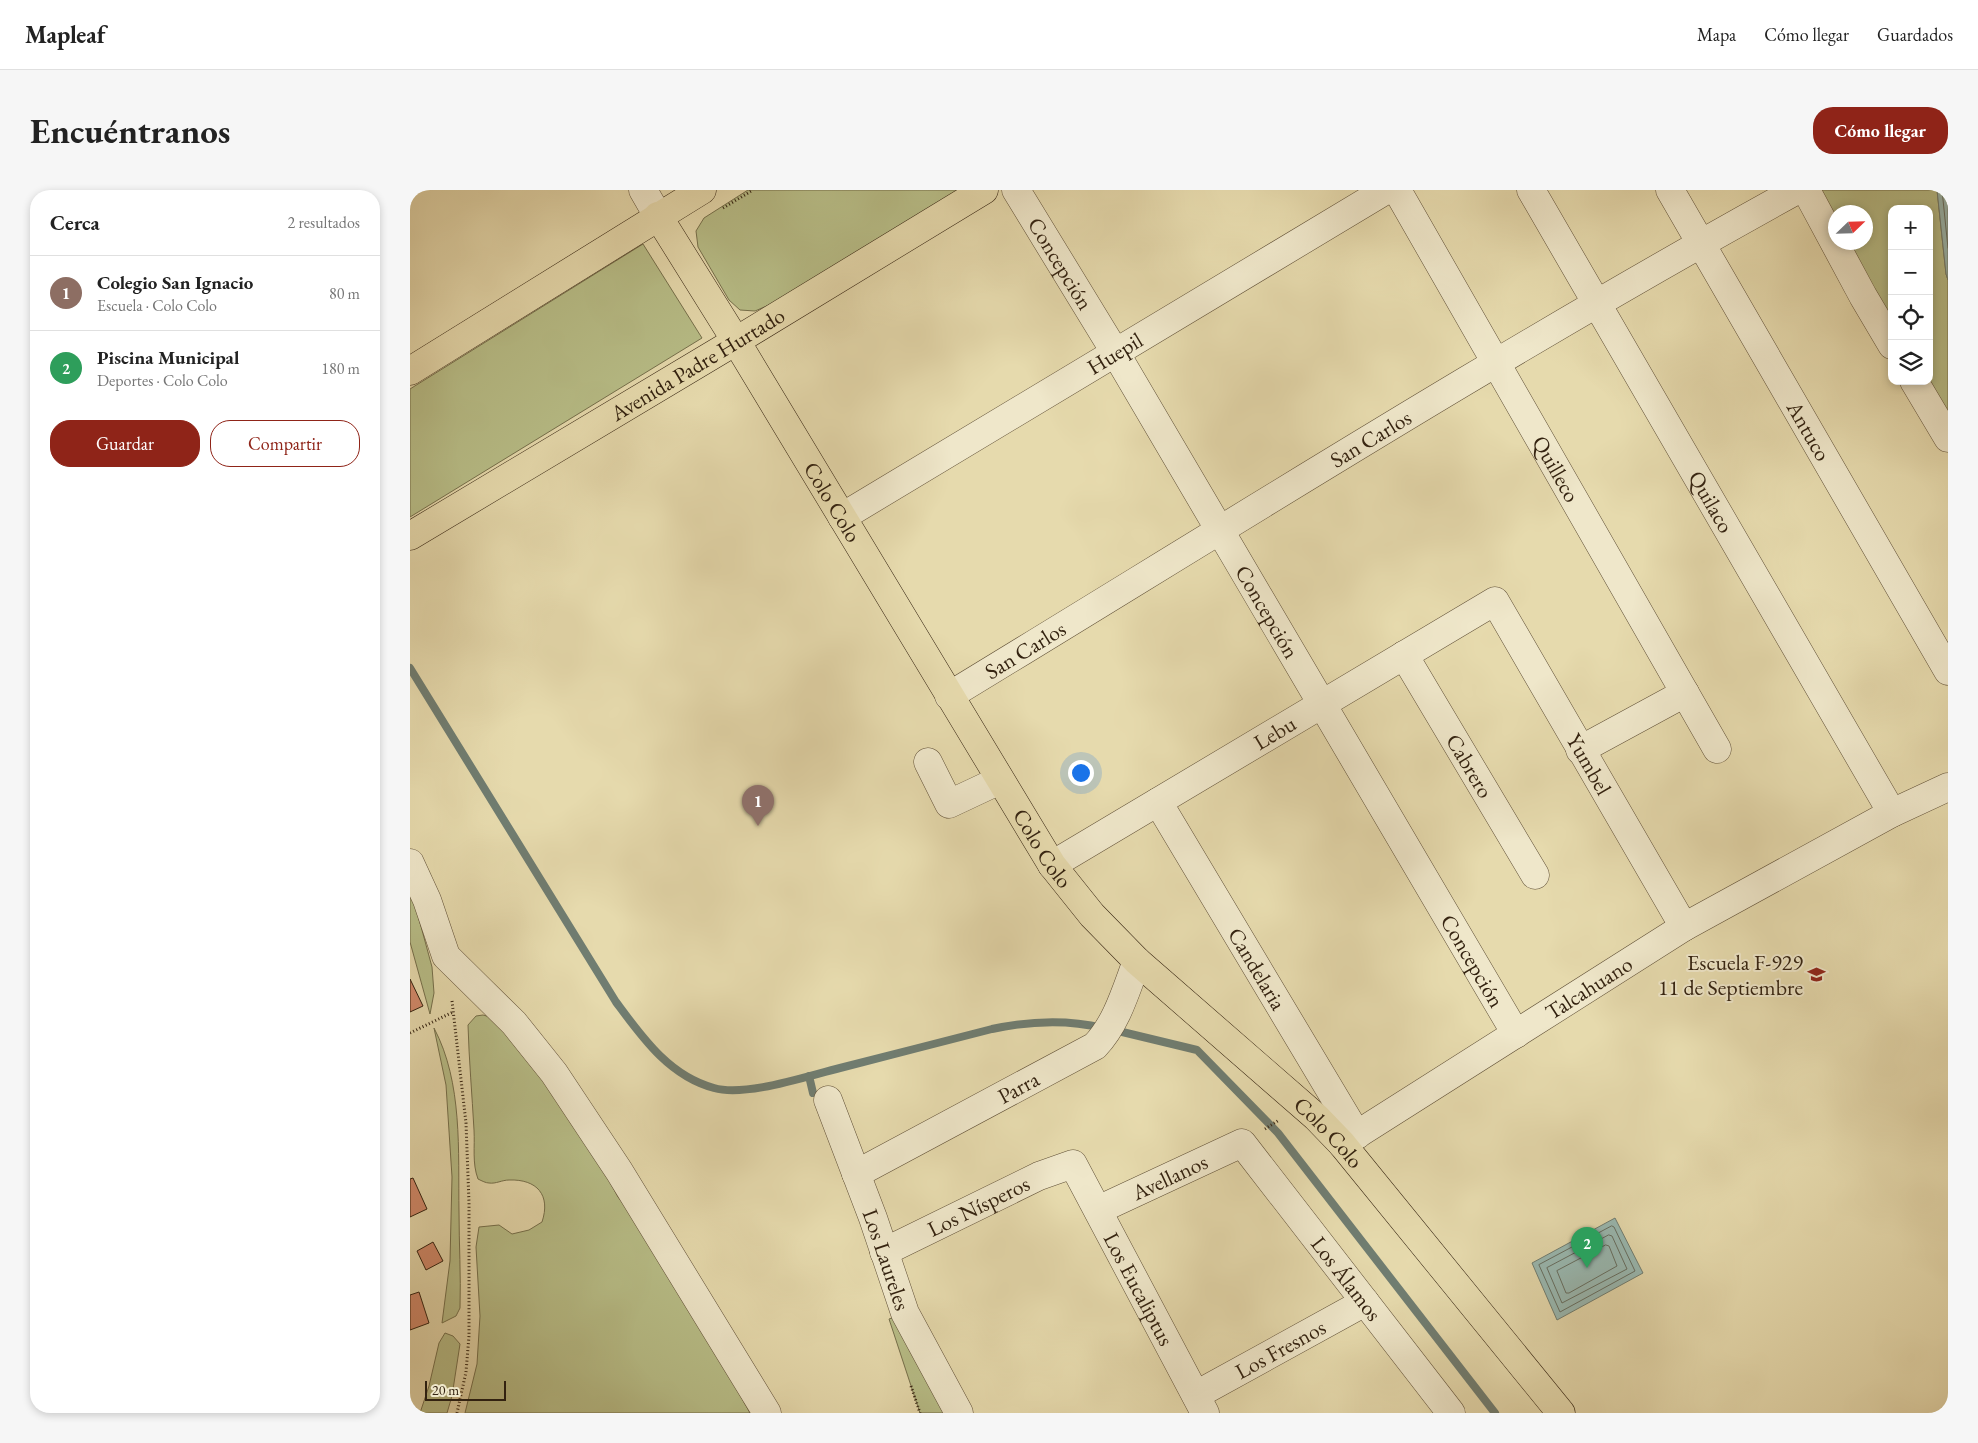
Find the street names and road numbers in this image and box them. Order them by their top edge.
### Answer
street label: Concepción [1021,212,1100,316]
street label: Avenida Padre Hurtado [604,301,790,428]
street label: Huepil [1082,326,1148,382]
street label: Antuco [1779,395,1837,466]
street label: San Carlos [1325,403,1417,474]
street label: Quilleco [1526,430,1587,507]
street label: Colo Colo [797,456,868,548]
street label: Quilaco [1682,465,1741,538]
street label: Concepción [1228,560,1306,664]
street label: San Carlos [979,614,1071,686]
street label: Lebu [1248,709,1302,757]
street label: Yumbel [1560,728,1618,800]
street label: Cabrero [1439,729,1500,804]
street label: Colo Colo [1006,803,1079,894]
street label: Concepción [1434,909,1511,1013]
street label: Candelaria [1221,922,1293,1016]
street label: Talcahuano [1540,949,1638,1027]
street label: Parra [992,1064,1045,1111]
street label: Colo Colo [1288,1090,1370,1175]
street label: Avellanos [1126,1147,1212,1208]
street label: Los Nísperos [922,1169,1035,1244]
street label: Los Laureles [856,1205,917,1314]
street label: Los Eucaliptus [1097,1227,1181,1351]
street label: Los Álamos [1304,1230,1388,1327]
street label: Los Fresnos [1230,1313,1331,1386]

